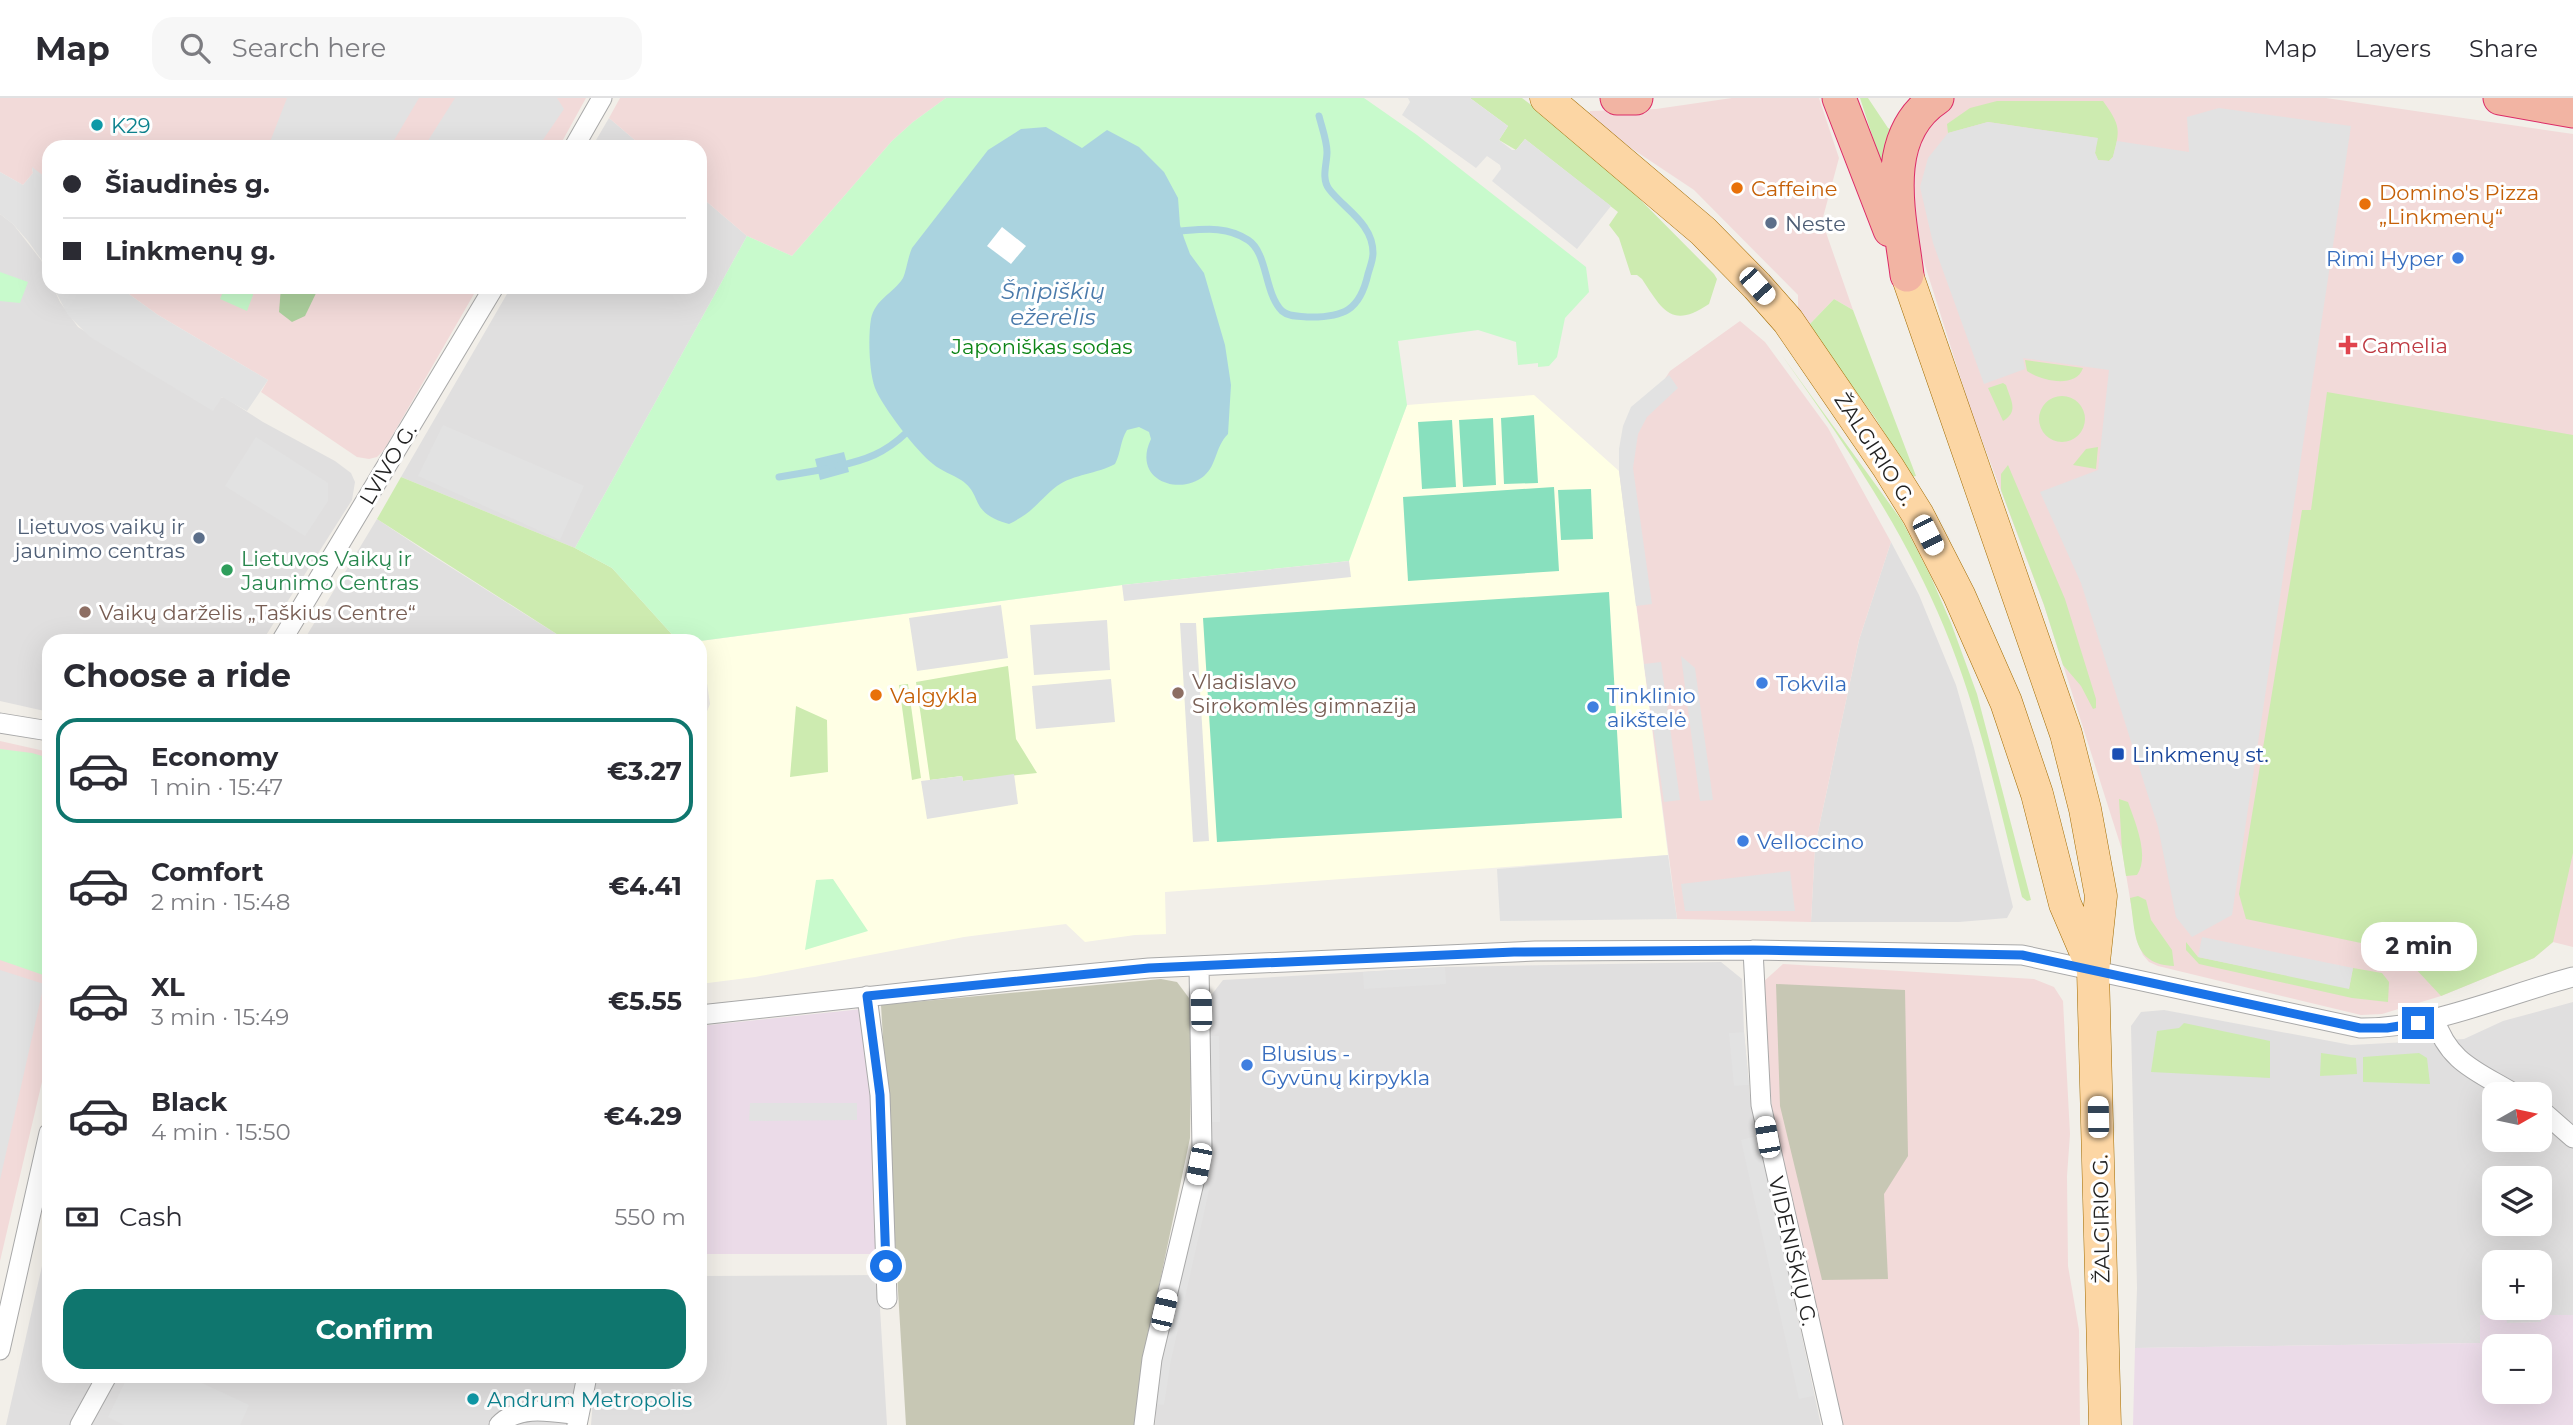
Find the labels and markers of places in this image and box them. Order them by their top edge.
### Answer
place label: K29 [111,113,151,138]
marker: K29 [89,117,105,133]
place label: Caffeine [1751,176,1837,201]
marker: Caffeine [1729,180,1745,196]
place label: Domino's Pizza „Linkmenų“ [2379,180,2539,229]
marker: Domino's Pizza „Linkmenų“ [2357,196,2373,212]
place label: Neste [1785,211,1846,236]
marker: Neste [1763,215,1779,231]
place label: Rimi Hyper [2326,246,2444,271]
marker: Rimi Hyper [2450,250,2466,266]
place label: Camelia [2362,333,2448,358]
marker: Camelia [2340,337,2356,353]
place label: Lietuvos vaikų ir jaunimo centras [13,514,185,563]
marker: Lietuvos vaikų ir jaunimo centras [191,530,207,546]
place label: Lietuvos Vaikų ir Jaunimo Centras [240,546,419,595]
marker: Lietuvos Vaikų ir Jaunimo Centras [219,562,235,578]
place label: Vaikų darželis „Taškius Centre“ [99,600,416,625]
marker: Vaikų darželis „Taškius Centre“ [77,604,93,620]
place label: Vladislavo Sirokomlės gimnazija [1192,669,1417,718]
place label: Tokvila [1776,671,1847,696]
marker: Tokvila [1754,675,1770,691]
place label: Valgykla [890,683,978,708]
place label: Tinklinio aikštelė [1607,683,1696,732]
marker: Vladislavo Sirokomlės gimnazija [1170,685,1186,701]
marker: Valgykla [868,687,884,703]
marker: Tinklinio aikštelė [1585,699,1601,715]
place label: Linkmenų st. [2132,742,2269,767]
marker: Linkmenų st. [2110,746,2126,762]
place label: Velloccino [1757,829,1864,854]
marker: Velloccino [1735,833,1751,849]
place label: Blusius - Gyvūnų kirpykla [1261,1041,1430,1090]
marker: Blusius - Gyvūnų kirpykla [1239,1057,1255,1073]
place label: Andrum Metropolis [487,1387,692,1412]
marker: Andrum Metropolis [465,1391,481,1407]

